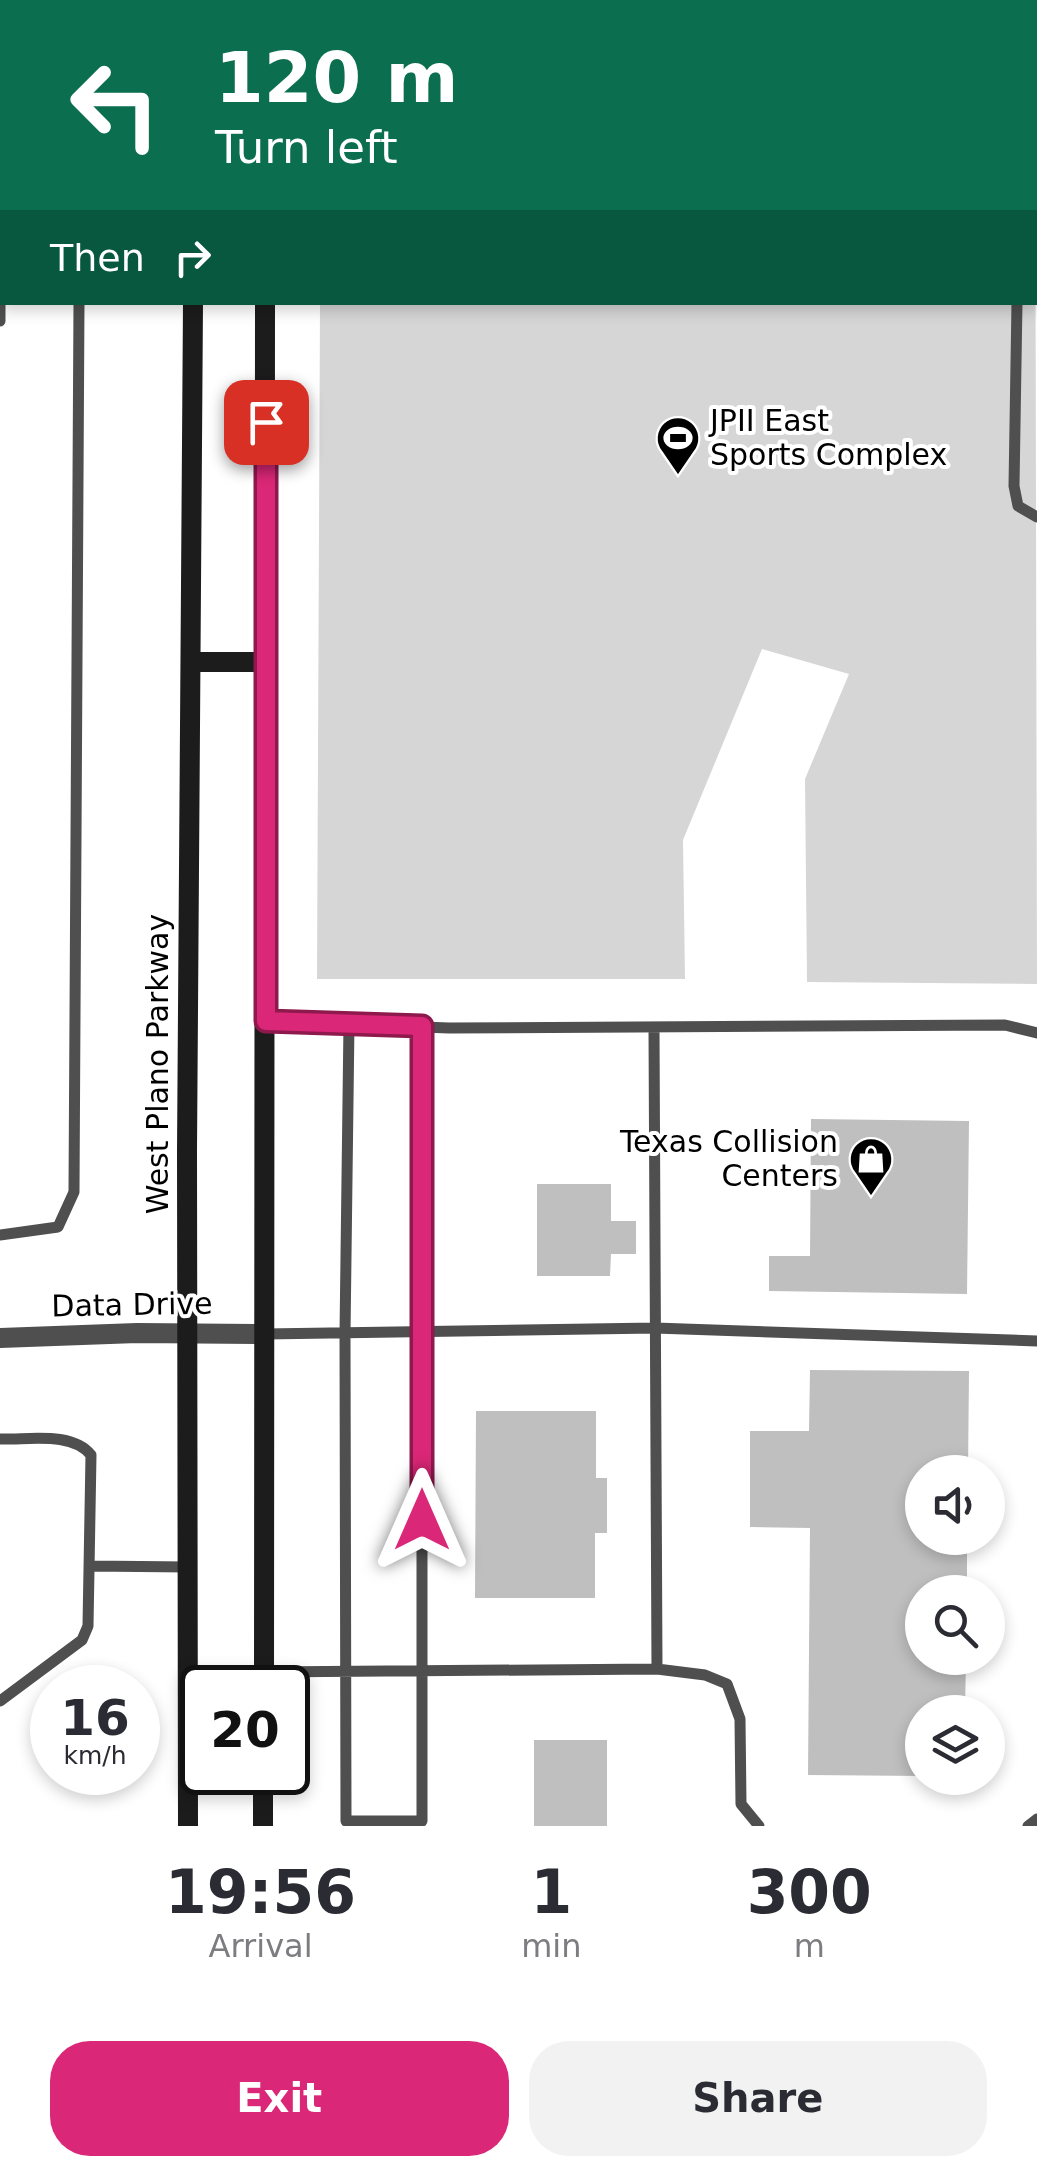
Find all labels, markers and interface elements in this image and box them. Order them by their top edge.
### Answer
text: 120 m [215,37,458,119]
icon: left [50,40,180,170]
text: Turn left [215,121,398,174]
icon: right [165,230,220,285]
text: Then [50,236,145,280]
pin [224,380,309,465]
icon: arrive [239,395,294,450]
place label: JPII East Sports Complex [708,403,947,472]
sports icon: JPII East Sports Complex [655,415,701,476]
street label: West Plano Parkway [140,914,175,1214]
place label: Texas Collision Centers [619,1124,838,1193]
shop icon: Texas Collision Centers [848,1136,894,1197]
street label: Data Drive [51,1286,213,1323]
map controls [905,1455,1005,1795]
button: sound [905,1455,1005,1555]
position arrow [370,1468,474,1572]
button: search [905,1575,1005,1675]
speed limit sign: 20 [180,1665,310,1795]
text: 16 [60,1689,130,1747]
button: layers [905,1695,1005,1795]
text: km/h [63,1741,127,1770]
text: 19:56 [165,1857,356,1927]
text: 1 [530,1857,572,1927]
text: 300 [747,1857,872,1927]
text: Arrival [209,1927,313,1965]
text: min [521,1927,582,1965]
text: m [794,1927,825,1965]
button: Exit [50,2041,509,2156]
button: Share [529,2041,987,2156]

